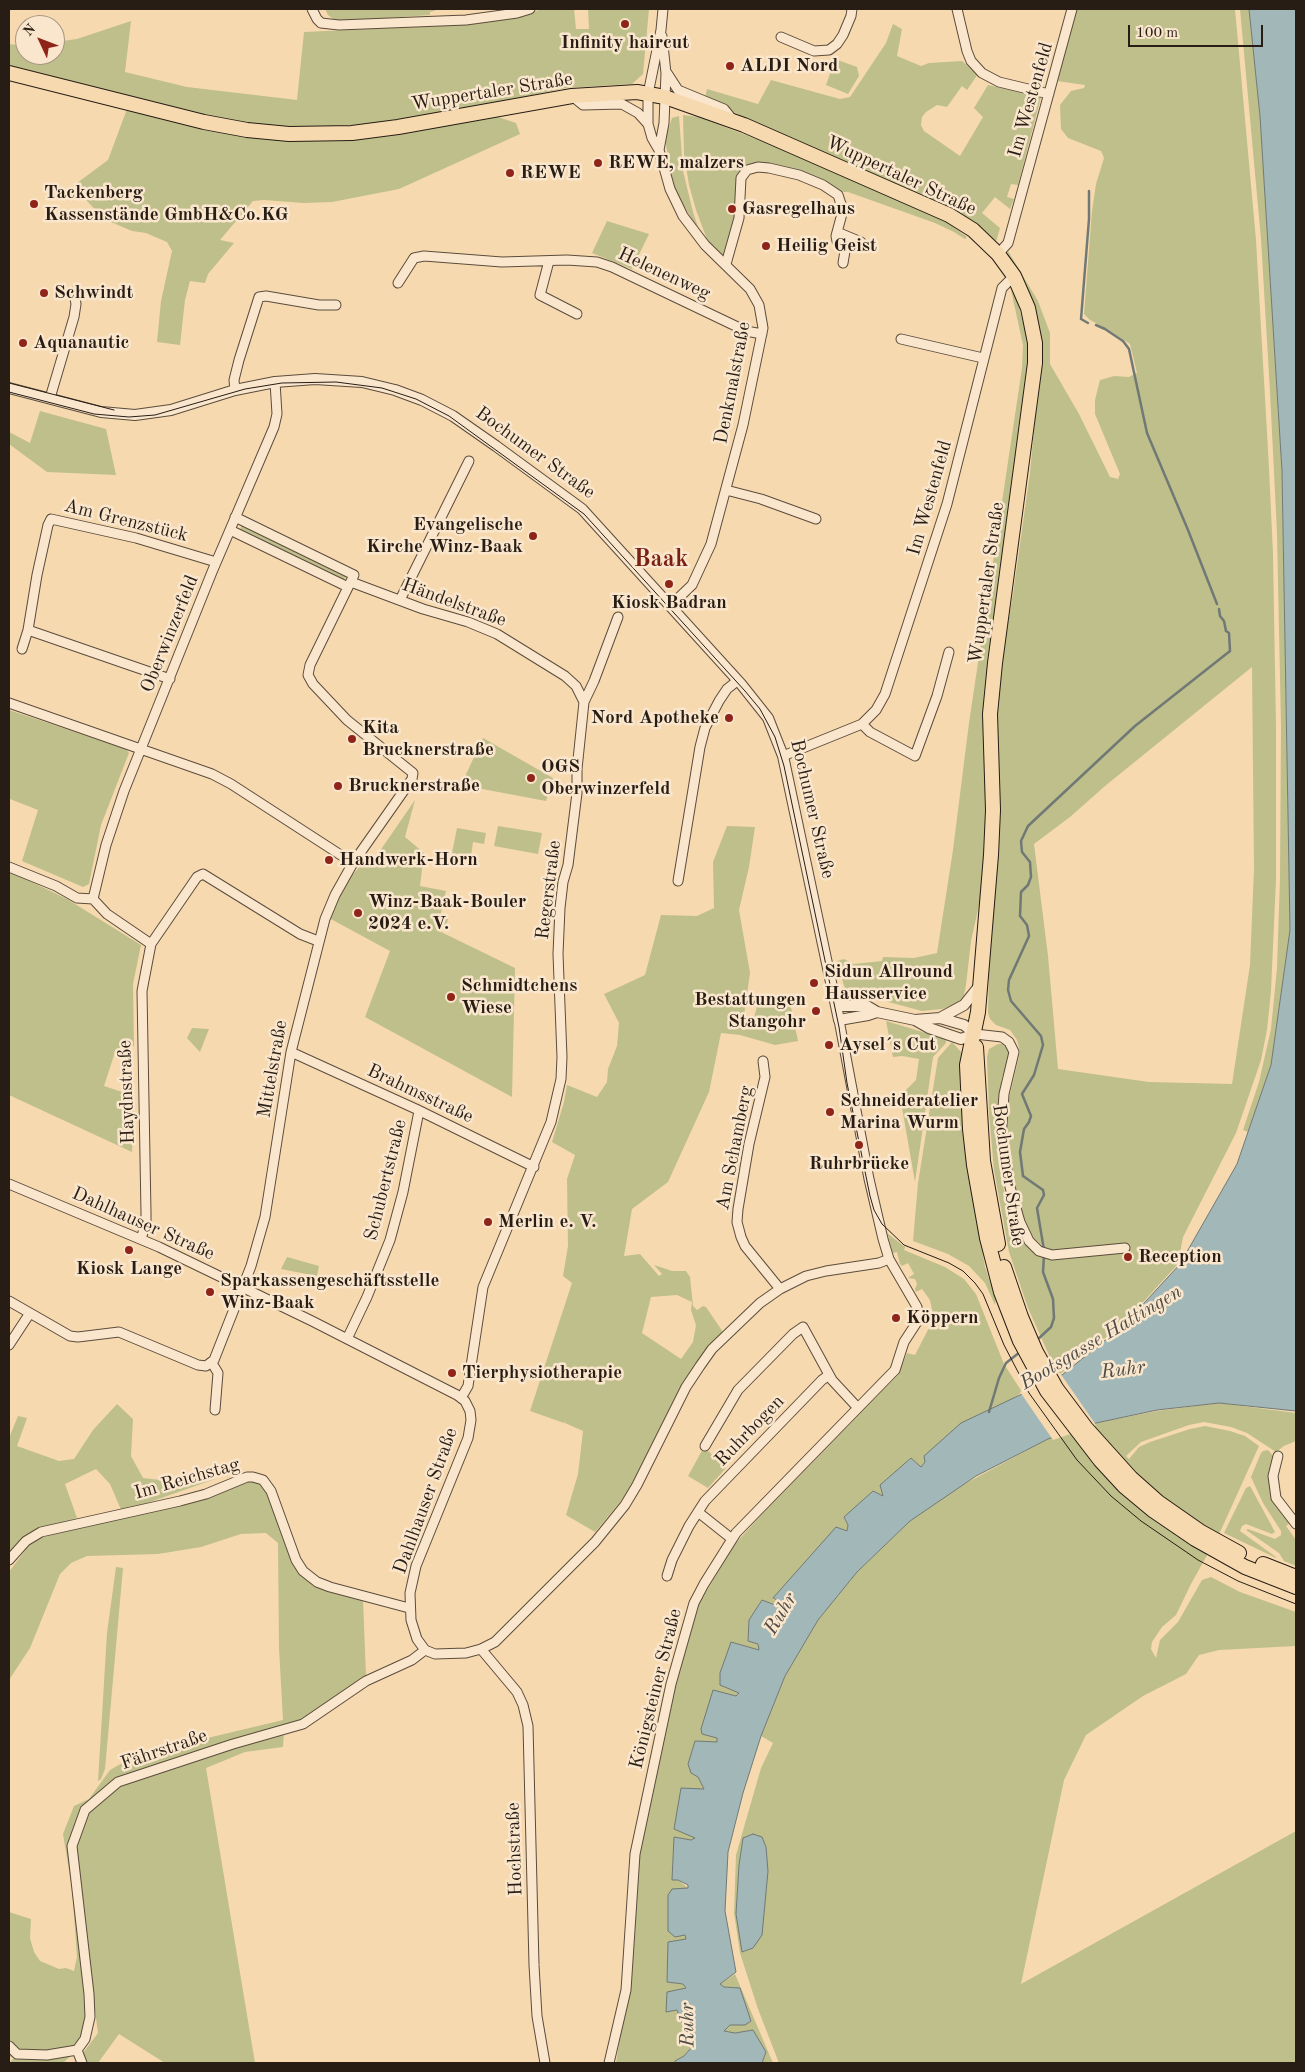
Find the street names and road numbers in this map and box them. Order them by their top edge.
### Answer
street label: Im Westenfeld [1004,40,1058,160]
street label: Wuppertaler Straße [410,68,574,116]
street label: Wuppertaler Straße [822,131,980,221]
street label: Helenenweg [614,243,714,305]
street label: Denkmalstraße [710,320,756,446]
street label: Bochumer Straße [471,402,599,504]
street label: Im Westenfeld [903,438,957,558]
street label: Am Grenzstück [62,495,190,547]
street label: Wuppertaler Straße [964,501,1010,665]
street label: Oberwinzerfeld [136,572,204,696]
street label: Händelstraße [399,574,509,632]
street label: Bochumer Straße [785,737,839,881]
street label: Regerstraße [532,839,566,941]
street label: Mittelstraße [253,1018,293,1120]
street label: Haydnstraße [114,1040,140,1144]
street label: Brahmsstraße [363,1059,477,1129]
street label: Am Schamberg [712,1084,758,1212]
street label: Bochumer Straße [987,1103,1029,1247]
street label: Schubertstraße [360,1117,412,1243]
street label: Dahlhauser Straße [68,1182,218,1266]
street label: Ruhrbogen [710,1391,790,1471]
street label: Dahlhauser Straße [389,1425,463,1577]
street label: Im Reichstag [132,1453,242,1505]
street label: Königsteiner Straße [625,1606,687,1772]
street label: Fährstraße [118,1725,210,1775]
street label: Hochstraße [502,1802,528,1896]

